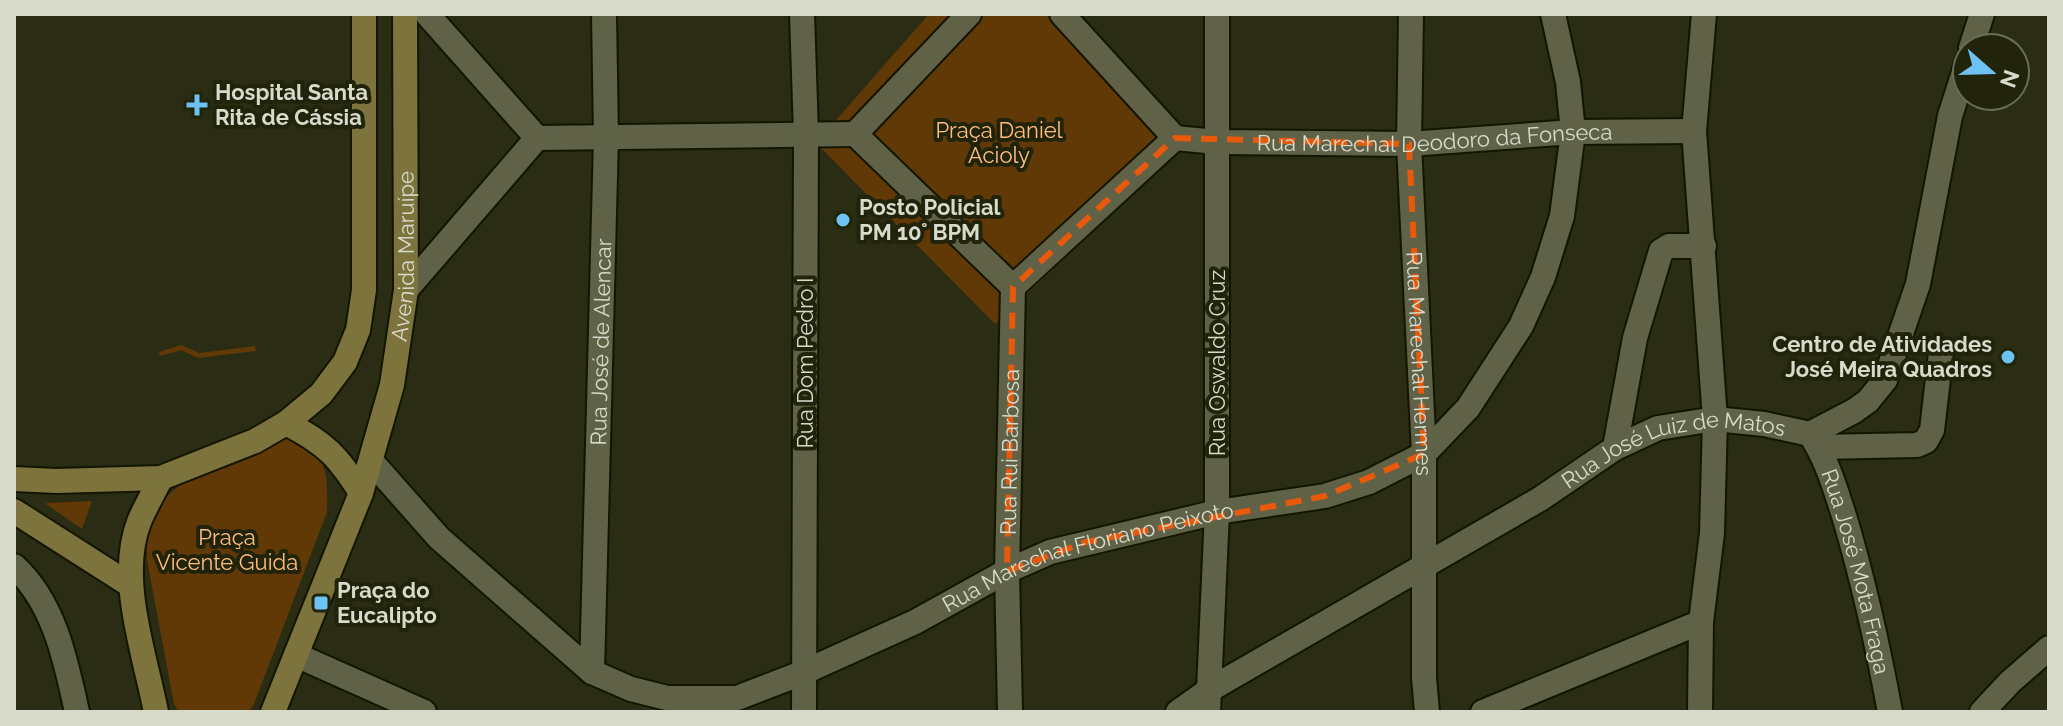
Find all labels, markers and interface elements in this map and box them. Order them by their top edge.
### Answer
north arrow [1951,32,2031,112]
text: N [1995,67,2025,91]
place label: Hospital Santa Rita de Cássia [215,79,368,130]
marker: Hospital Santa Rita de Cássia [186,94,208,116]
park label: Praça Daniel Acioly [935,117,1063,168]
street label: Rua Marechal Deodoro da Fonseca [1257,119,1612,157]
street label: Avenida Maruípe [386,171,419,343]
place label: Posto Policial PM 10˚ BPM [859,194,1002,245]
marker: Posto Policial PM 10˚ BPM [834,211,852,229]
street label: Rua José de Alencar [585,238,616,446]
street label: Rua Marechal Hermes [1401,251,1437,476]
street label: Rua Oswaldo Cruz [1204,270,1230,456]
street label: Rua Dom Pedro I [792,277,818,449]
place label: Centro de Atividades José Meira Quadros [1772,331,1992,382]
marker: Centro de Atividades José Meira Quadros [1999,348,2017,366]
street label: Rua Rui Barbosa [995,369,1024,535]
street label: Rua José Luiz de Matos [1556,406,1788,494]
street label: Rua José Mota Fraga [1816,465,1895,676]
street label: Rua Marechal Floriano Peixoto [938,497,1235,617]
park label: Praça Vicente Guida [156,524,298,575]
place label: Praça do Eucalipto [337,577,437,628]
marker: Praça do Eucalipto [312,594,330,612]

